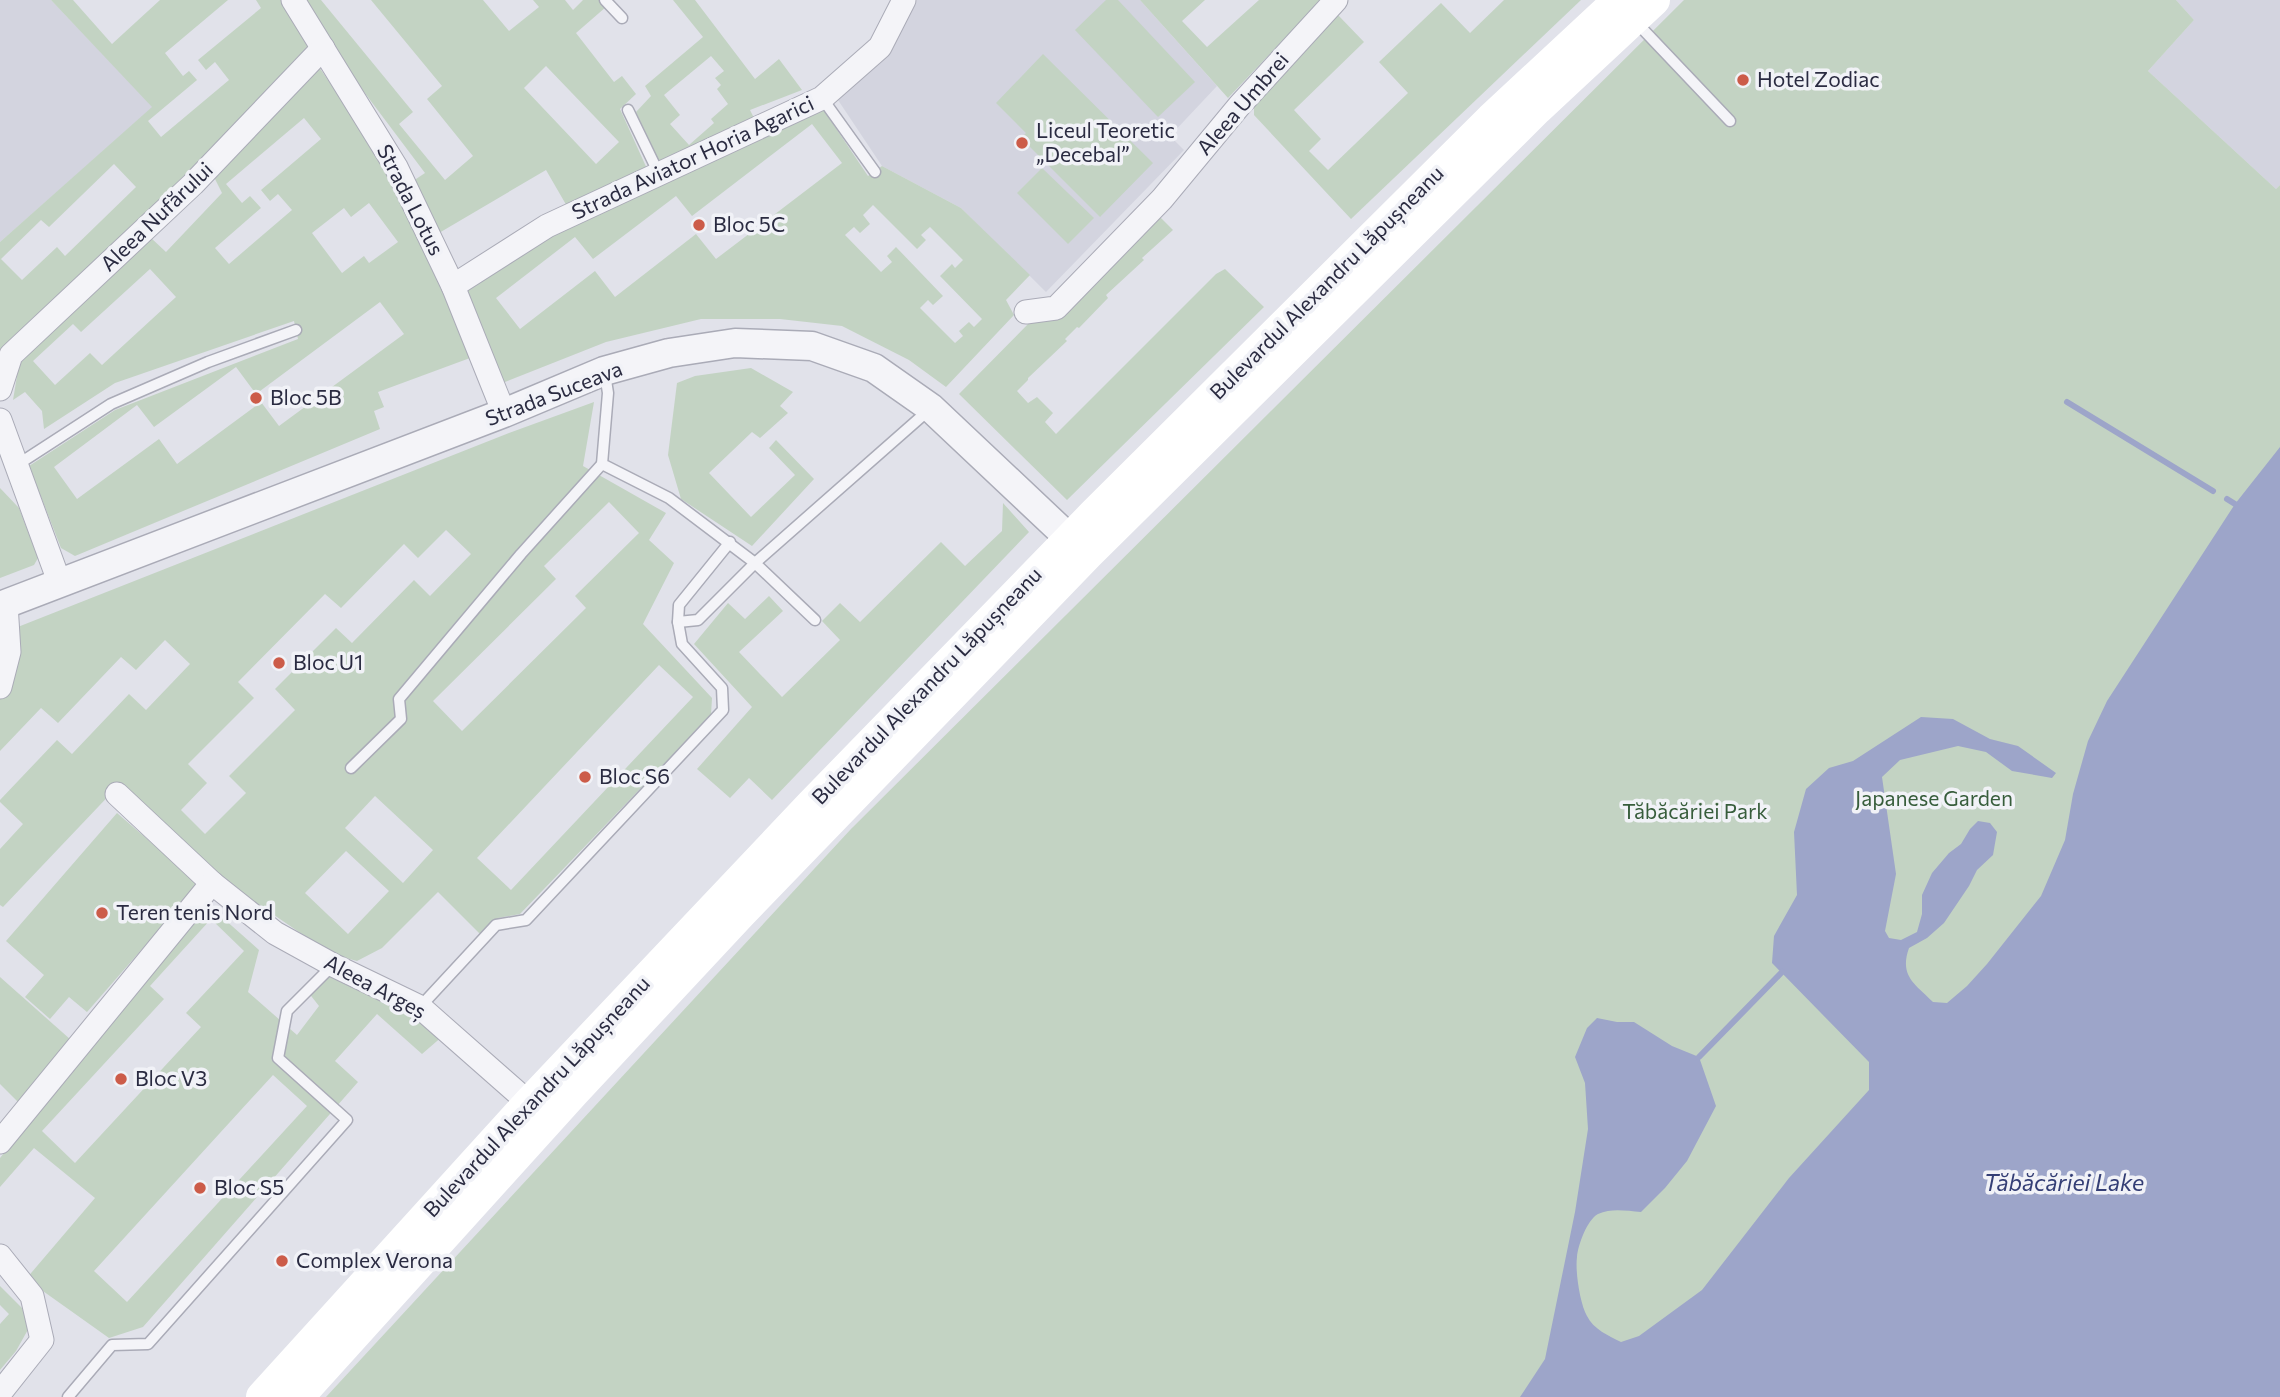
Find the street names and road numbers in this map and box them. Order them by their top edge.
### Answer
street label: Aleea Umbrei [1191,47,1293,159]
street label: Strada Aviator Horia Agarici [567,89,817,224]
street label: Strada Lotus [373,140,450,259]
street label: Aleea Nufărului [95,156,217,276]
street label: Bulevardul Alexandru Lăpușneanu [1204,160,1449,405]
street label: Strada Suceava [481,355,626,430]
street label: Bulevardul Alexandru Lăpușneanu [806,561,1048,810]
street label: Aleea Argeș [320,948,431,1025]
street label: Bulevardul Alexandru Lăpușneanu [418,970,656,1223]

